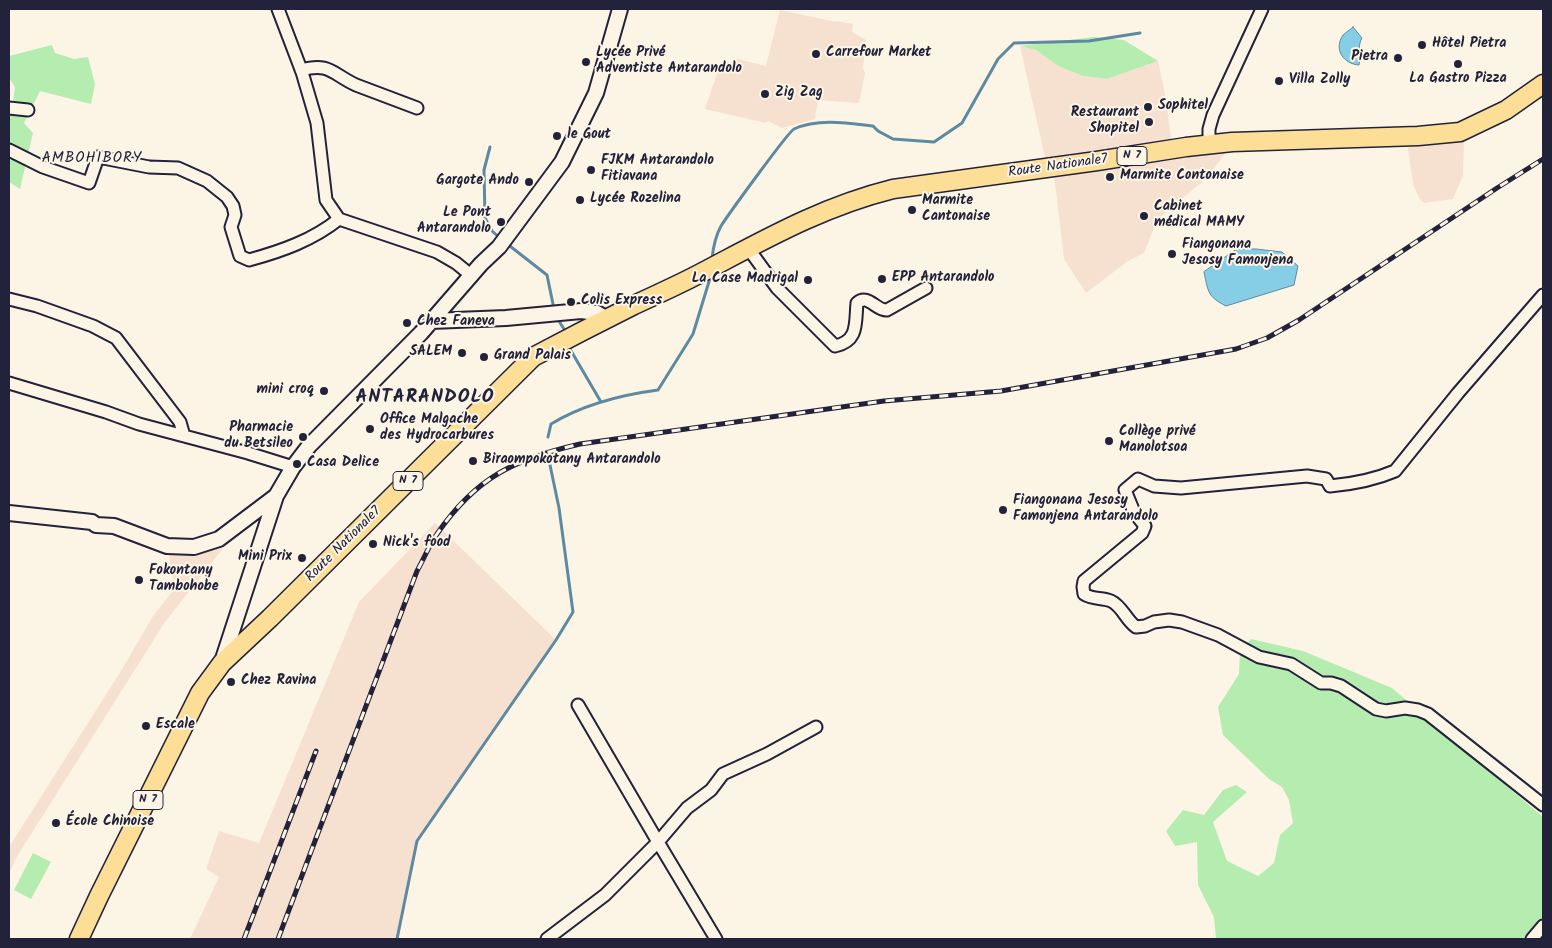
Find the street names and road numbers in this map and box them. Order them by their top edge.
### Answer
road number: N 7 [1117,146,1147,166]
street label: Route Nationale7 [1007,152,1109,182]
road number: N 7 [393,472,423,491]
street label: Route Nationale7 [303,504,385,586]
road number: N 7 [133,790,163,810]

